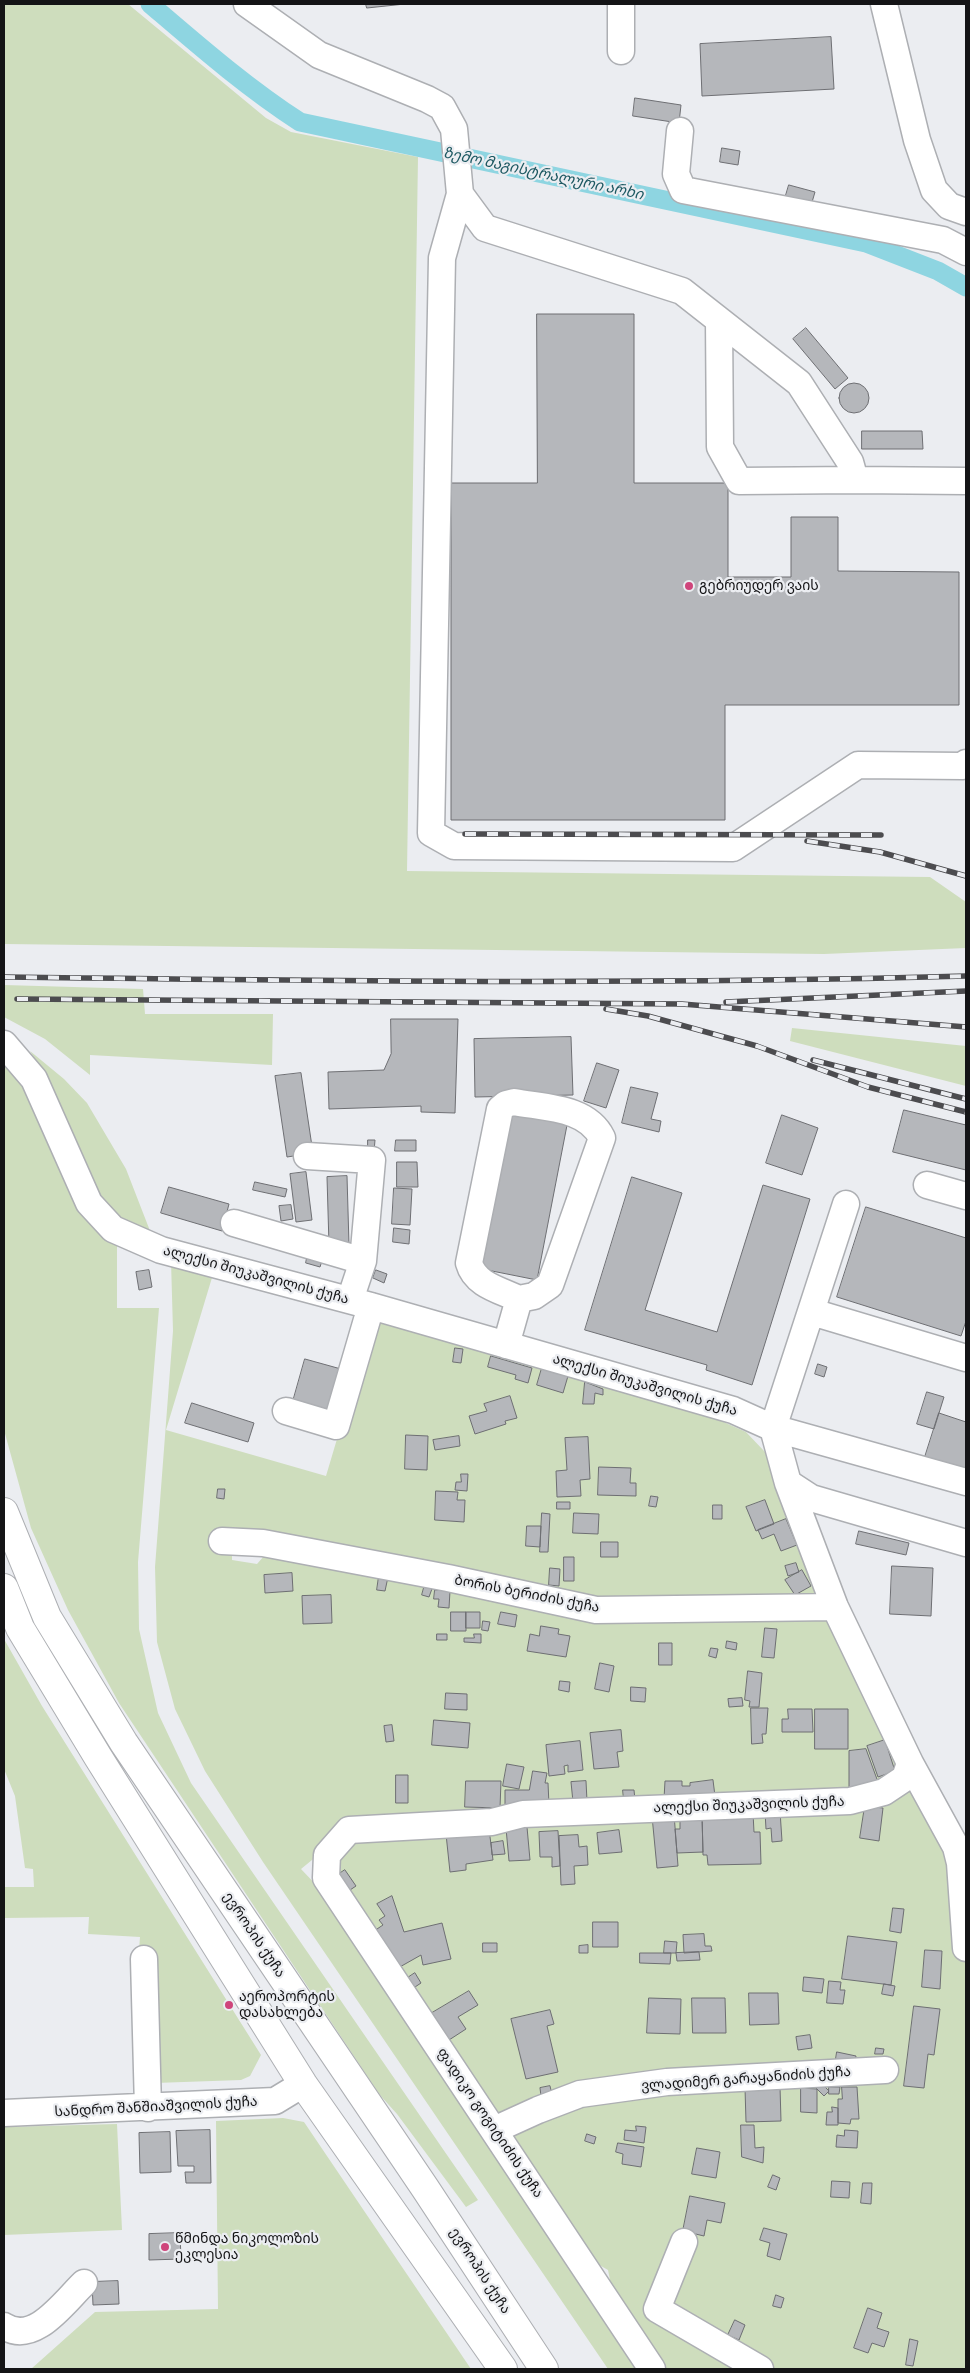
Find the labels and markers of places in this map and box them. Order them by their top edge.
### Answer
place label: გებრიუდერ ვაის [699,578,819,594]
marker: გებრიუდერ ვაის [683,580,695,592]
place label: აეროპორტის დასახლება [239,1989,335,2021]
marker: აეროპორტის დასახლება [223,1999,235,2011]
place label: წმინდა ნიკოლოზის ეკლესია [175,2231,319,2264]
marker: წმინდა ნიკოლოზის ეკლესია [159,2241,171,2253]

